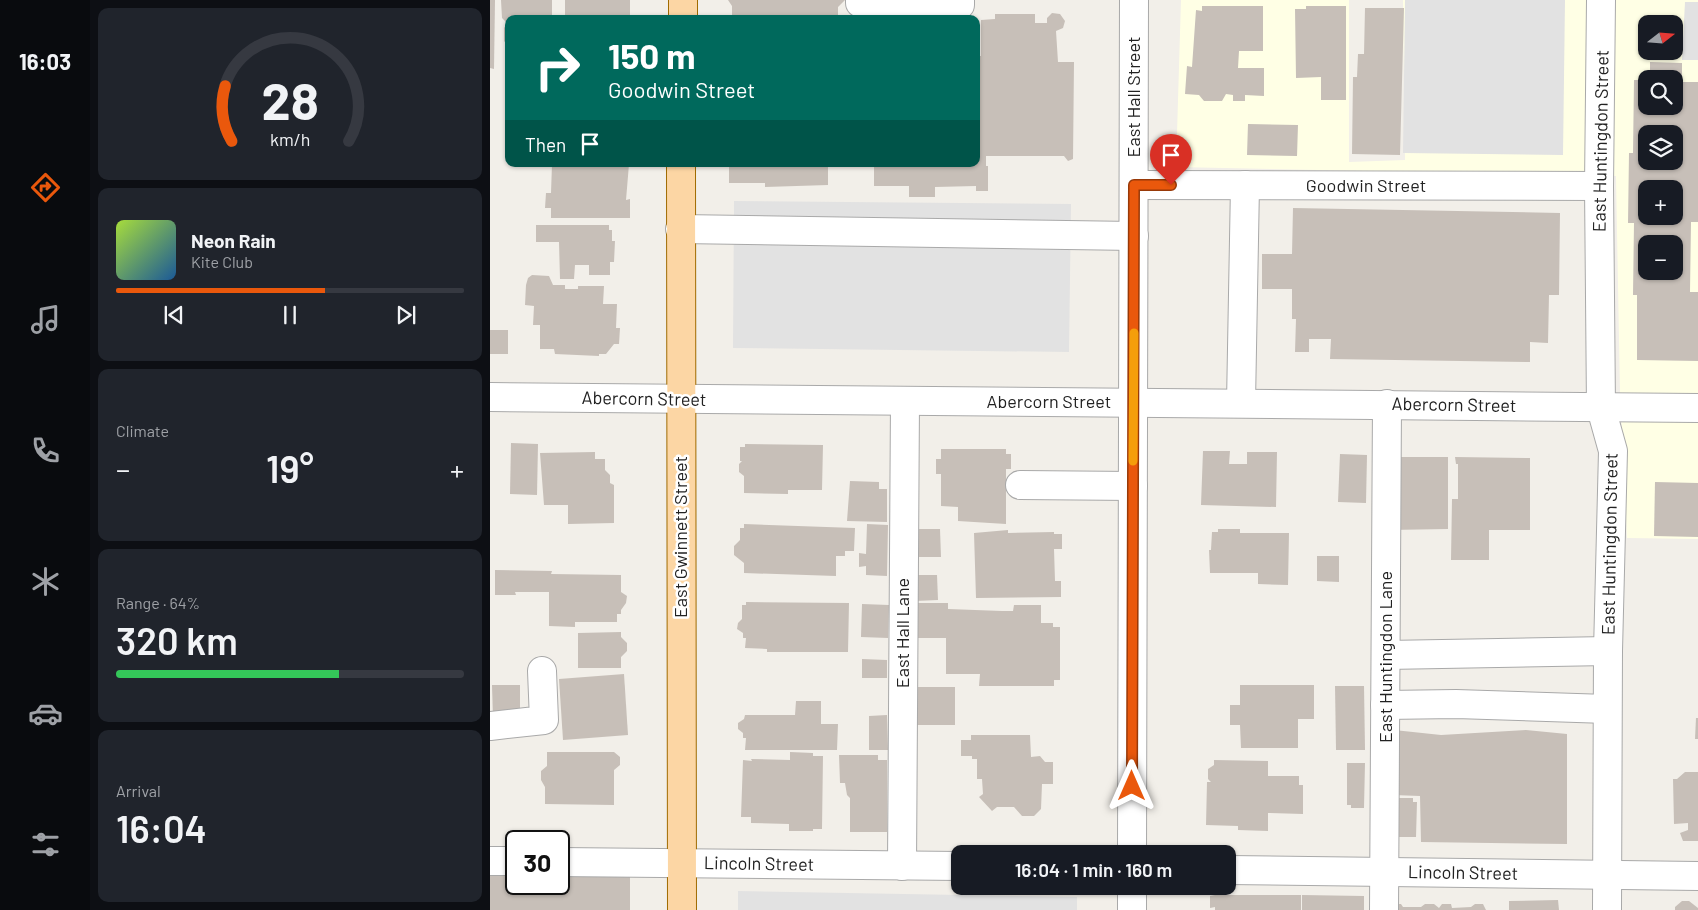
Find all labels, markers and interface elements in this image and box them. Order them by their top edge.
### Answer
north arrow [1638,15,1682,60]
map controls [1638,15,1683,280]
text: 150 m [608,34,695,76]
icon: right [525,35,590,100]
street label: East Hall Street [1122,37,1144,157]
text: 16:03 [19,48,71,74]
street label: East Huntingdon Street [1587,50,1613,232]
text: 28 [261,68,319,130]
button: search [1638,70,1683,115]
text: Goodwin Street [608,76,755,102]
button: layers [1638,125,1683,170]
text: km/h [270,128,310,150]
icon: arrive [576,130,604,158]
text: Then [525,133,566,156]
pin [1150,134,1192,185]
icon: arrive [1157,141,1185,169]
icon: directions [28,170,63,205]
street label: Goodwin Street [1306,174,1426,196]
button: + [1638,180,1683,225]
text: Neon Rain [191,229,276,252]
button: − [1638,235,1683,280]
text: Kite Club [191,252,253,271]
icon: previous [160,301,188,329]
icon: pause [276,301,304,329]
icon: next [392,301,420,329]
icon: music [28,302,63,337]
street label: Abercorn Street [581,386,707,410]
street label: Abercorn Street [987,390,1111,412]
street label: Abercorn Street [1391,392,1517,416]
text: Climate [116,421,169,440]
icon: phone [28,433,63,468]
text: 19° [266,445,314,491]
text: − [116,452,130,486]
text: + [450,452,464,486]
street label: East Huntingdon Street [1596,453,1622,635]
street label: East Gwinnett Street [669,456,691,618]
icon: climate [28,564,63,599]
street label: East Huntingdon Lane [1374,571,1396,743]
street label: East Hall Lane [891,578,913,688]
text: Range · 64% [116,593,200,612]
text: 320 km [116,617,238,663]
icon: car [28,696,63,731]
position arrow [1105,759,1157,811]
text: Arrival [116,781,161,800]
text: 16:04 [116,805,207,851]
icon: filters [28,827,63,862]
speed limit sign: 30 [505,830,570,895]
street label: Lincoln Street [704,851,814,875]
text: 16:04 · 1 min · 160 m [1015,858,1172,881]
street label: Lincoln Street [1408,860,1518,884]

